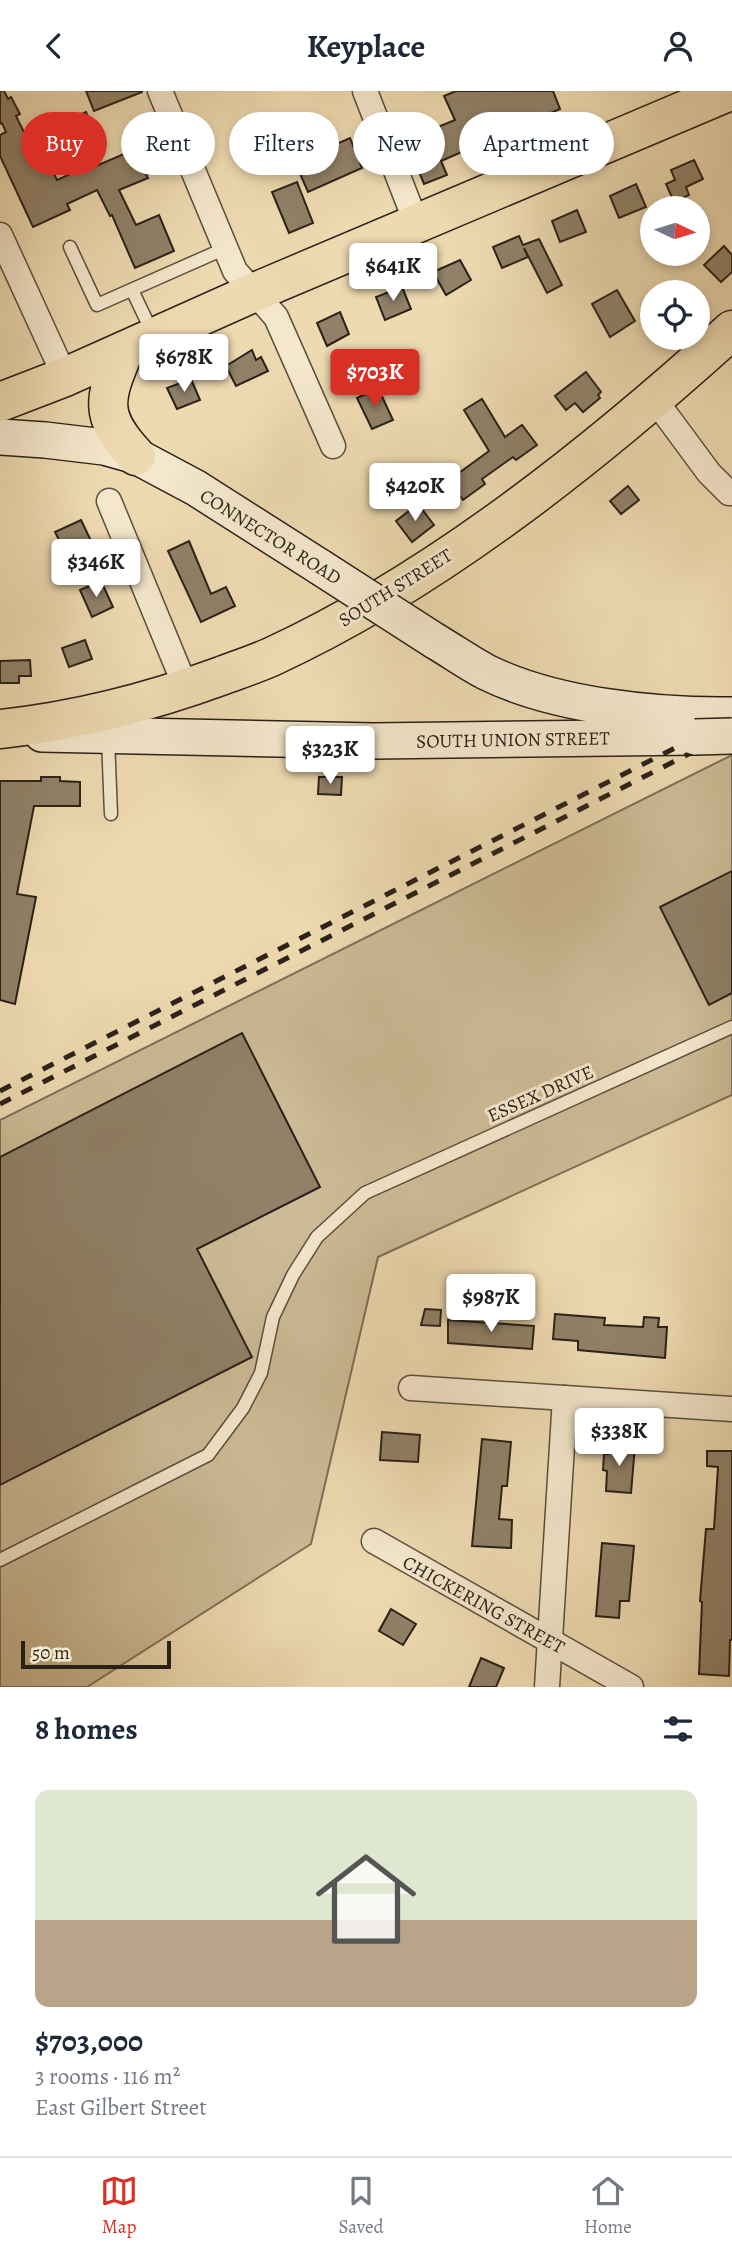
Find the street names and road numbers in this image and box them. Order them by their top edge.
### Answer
street label: CONNECTOR ROAD [195,483,346,591]
street label: SOUTH STREET [334,542,458,633]
street label: SOUTH UNION STREET [416,725,611,755]
street label: ESSEX DRIVE [483,1059,598,1129]
street label: CHICKERING STREET [398,1549,570,1661]

